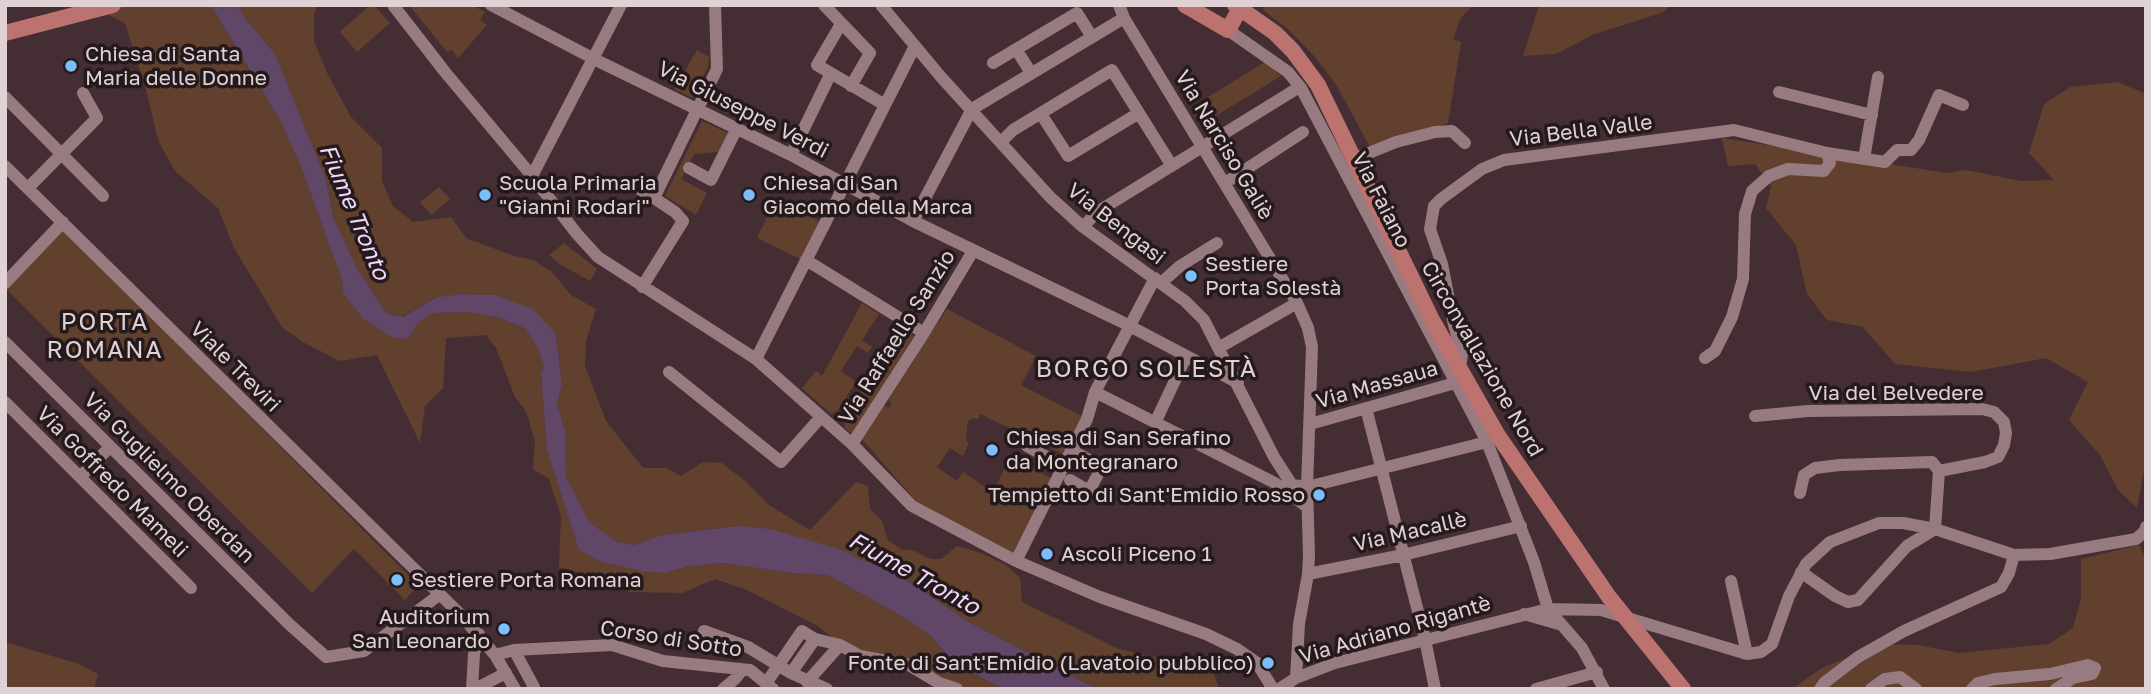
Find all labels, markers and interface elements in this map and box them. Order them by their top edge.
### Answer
place label: Chiesa di Santa Maria delle Donne [85,41,267,91]
street label: Via Giuseppe Verdi [654,56,832,164]
marker: Chiesa di Santa Maria delle Donne [63,58,79,74]
street label: Via Narciso Galiè [1169,66,1279,224]
street label: Via Bella Valle [1508,110,1654,152]
water label: Fiume Tronto [313,140,395,284]
street label: Via Faiano [1346,148,1416,252]
place label: Scuola Primaria "Gianni Rodari" [499,170,657,220]
place label: Chiesa di San Giacomo della Marca [763,170,973,220]
street label: Via Bengasi [1062,178,1170,270]
marker: Scuola Primaria "Gianni Rodari" [477,187,493,203]
marker: Chiesa di San Giacomo della Marca [741,187,757,203]
street label: Via Raffaello Sanzio [833,245,961,429]
place label: Sestiere Porta Solestà [1205,251,1341,301]
street label: Circonvallazione Nord [1416,257,1548,461]
marker: Sestiere Porta Solestà [1183,268,1199,284]
district label: PORTA ROMANA [47,308,163,364]
street label: Viale Treviri [185,317,285,417]
district label: BORGO SOLESTÀ [1037,355,1257,383]
street label: Via Massaua [1313,356,1441,414]
street label: Via del Belvedere [1808,380,1984,406]
street label: Via Guglielmo Oberdan [78,387,260,569]
street label: Via Goffredo Mameli [31,401,193,563]
place label: Chiesa di San Serafino da Montegranaro [1006,425,1231,475]
marker: Chiesa di San Serafino da Montegranaro [984,442,1000,458]
place label: Tempietto di Sant'Emidio Rosso [988,482,1305,508]
marker: Tempietto di Sant'Emidio Rosso [1311,487,1327,503]
street label: Via Macallè [1351,507,1469,557]
water label: Fiume Tronto [844,527,984,621]
place label: Ascoli Piceno 1 [1061,541,1212,567]
marker: Ascoli Piceno 1 [1039,546,1055,562]
place label: Sestiere Porta Romana [411,567,642,593]
marker: Sestiere Porta Romana [389,572,405,588]
street label: Via Adriano Rigantè [1296,591,1494,669]
place label: Auditorium San Leonardo [352,604,490,654]
street label: Corso di Sotto [598,615,744,663]
marker: Auditorium San Leonardo [496,621,512,637]
place label: Fonte di Sant'Emidio (Lavatoio pubblico) [847,650,1254,676]
marker: Fonte di Sant'Emidio (Lavatoio pubblico) [1260,655,1276,671]

